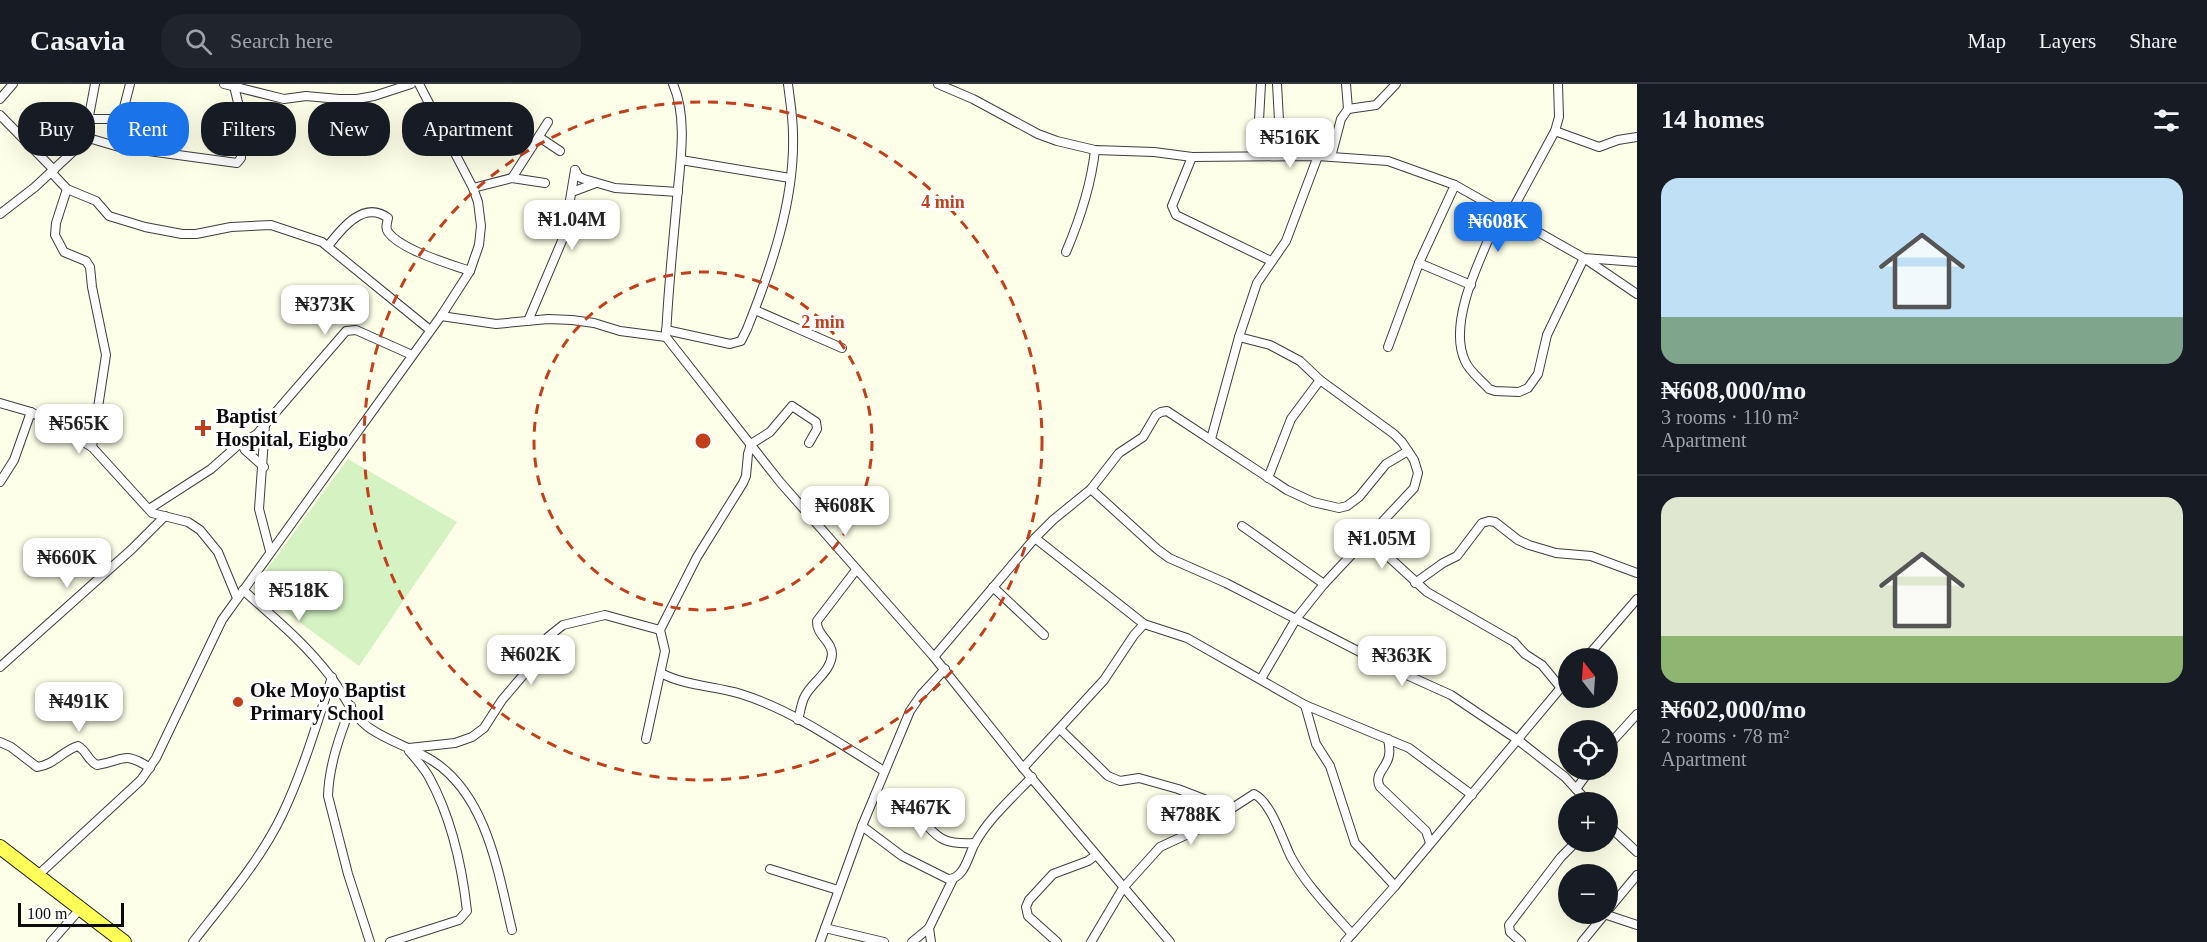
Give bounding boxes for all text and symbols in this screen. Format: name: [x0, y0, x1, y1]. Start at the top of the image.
search box: [161, 14, 581, 68]
text: Casavia: [30, 25, 125, 56]
icon: search: [182, 25, 215, 58]
text: Search here: [230, 28, 333, 53]
text: Map: [1968, 29, 2006, 53]
text: Layers: [2039, 29, 2096, 53]
text: Share: [2129, 29, 2177, 53]
chip: Buy: [18, 102, 95, 156]
chip: Rent: [107, 102, 189, 156]
chip: Filters: [201, 102, 296, 156]
chip: New: [308, 102, 390, 156]
chip: Apartment: [402, 102, 534, 156]
icon: filters: [2150, 104, 2183, 137]
text: 14 homes: [1661, 105, 1764, 134]
pin: ₦516K: [1248, 118, 1332, 169]
text: ₦516K: [1260, 126, 1320, 148]
text: 4 min: [921, 192, 965, 212]
pin: ₦1.04M: [523, 200, 621, 251]
pin: ₦608K: [1456, 202, 1540, 253]
text: ₦1.04M: [538, 208, 606, 230]
text: ₦608K: [1468, 210, 1528, 232]
icon: home: [1868, 217, 1976, 325]
pin: ₦373K: [283, 285, 367, 336]
text: ₦373K: [295, 293, 355, 315]
text: 2 min: [801, 312, 845, 332]
text: ₦608,000/mo: [1661, 376, 1806, 405]
pin: ₦565K: [37, 404, 121, 455]
place label: Baptist Hospital, Eigbo: [216, 405, 348, 451]
text: 3 rooms · 110 m²: [1661, 406, 1798, 428]
text: ₦565K: [49, 412, 109, 434]
marker: Baptist Hospital, Eigbo: [194, 419, 212, 437]
text: Apartment: [1661, 429, 1747, 451]
centre of rings: [693, 431, 713, 451]
pin: ₦608K: [803, 486, 887, 537]
text: ₦608K: [815, 494, 875, 516]
pin: ₦1.05M: [1333, 519, 1431, 570]
text: ₦1.05M: [1348, 527, 1416, 549]
icon: home: [1868, 536, 1976, 644]
pin: ₦660K: [25, 538, 109, 589]
text: ₦660K: [37, 546, 97, 568]
pin: ₦518K: [257, 571, 341, 622]
text: ₦518K: [269, 579, 329, 601]
pin: ₦602K: [489, 635, 573, 686]
pin: ₦363K: [1360, 636, 1444, 687]
text: ₦602K: [501, 643, 561, 665]
text: ₦363K: [1372, 644, 1432, 666]
north arrow: [1558, 648, 1618, 708]
map controls: [1558, 648, 1618, 924]
place label: Oke Moyo Baptist Primary School: [250, 679, 406, 725]
pin: ₦491K: [37, 682, 121, 733]
text: ₦491K: [49, 690, 109, 712]
marker: Oke Moyo Baptist Primary School: [231, 695, 245, 709]
text: ₦602,000/mo: [1661, 695, 1806, 724]
button: locate: [1558, 720, 1618, 780]
text: 2 rooms · 78 m²: [1661, 725, 1789, 747]
text: Apartment: [1661, 748, 1747, 770]
pin: ₦467K: [879, 788, 963, 839]
button: +: [1558, 792, 1618, 852]
pin: ₦788K: [1149, 795, 1233, 846]
text: ₦467K: [891, 796, 951, 818]
text: ₦788K: [1161, 803, 1221, 825]
button: −: [1558, 864, 1618, 924]
scale bar: [18, 900, 124, 928]
text: 100 m: [27, 905, 67, 922]

